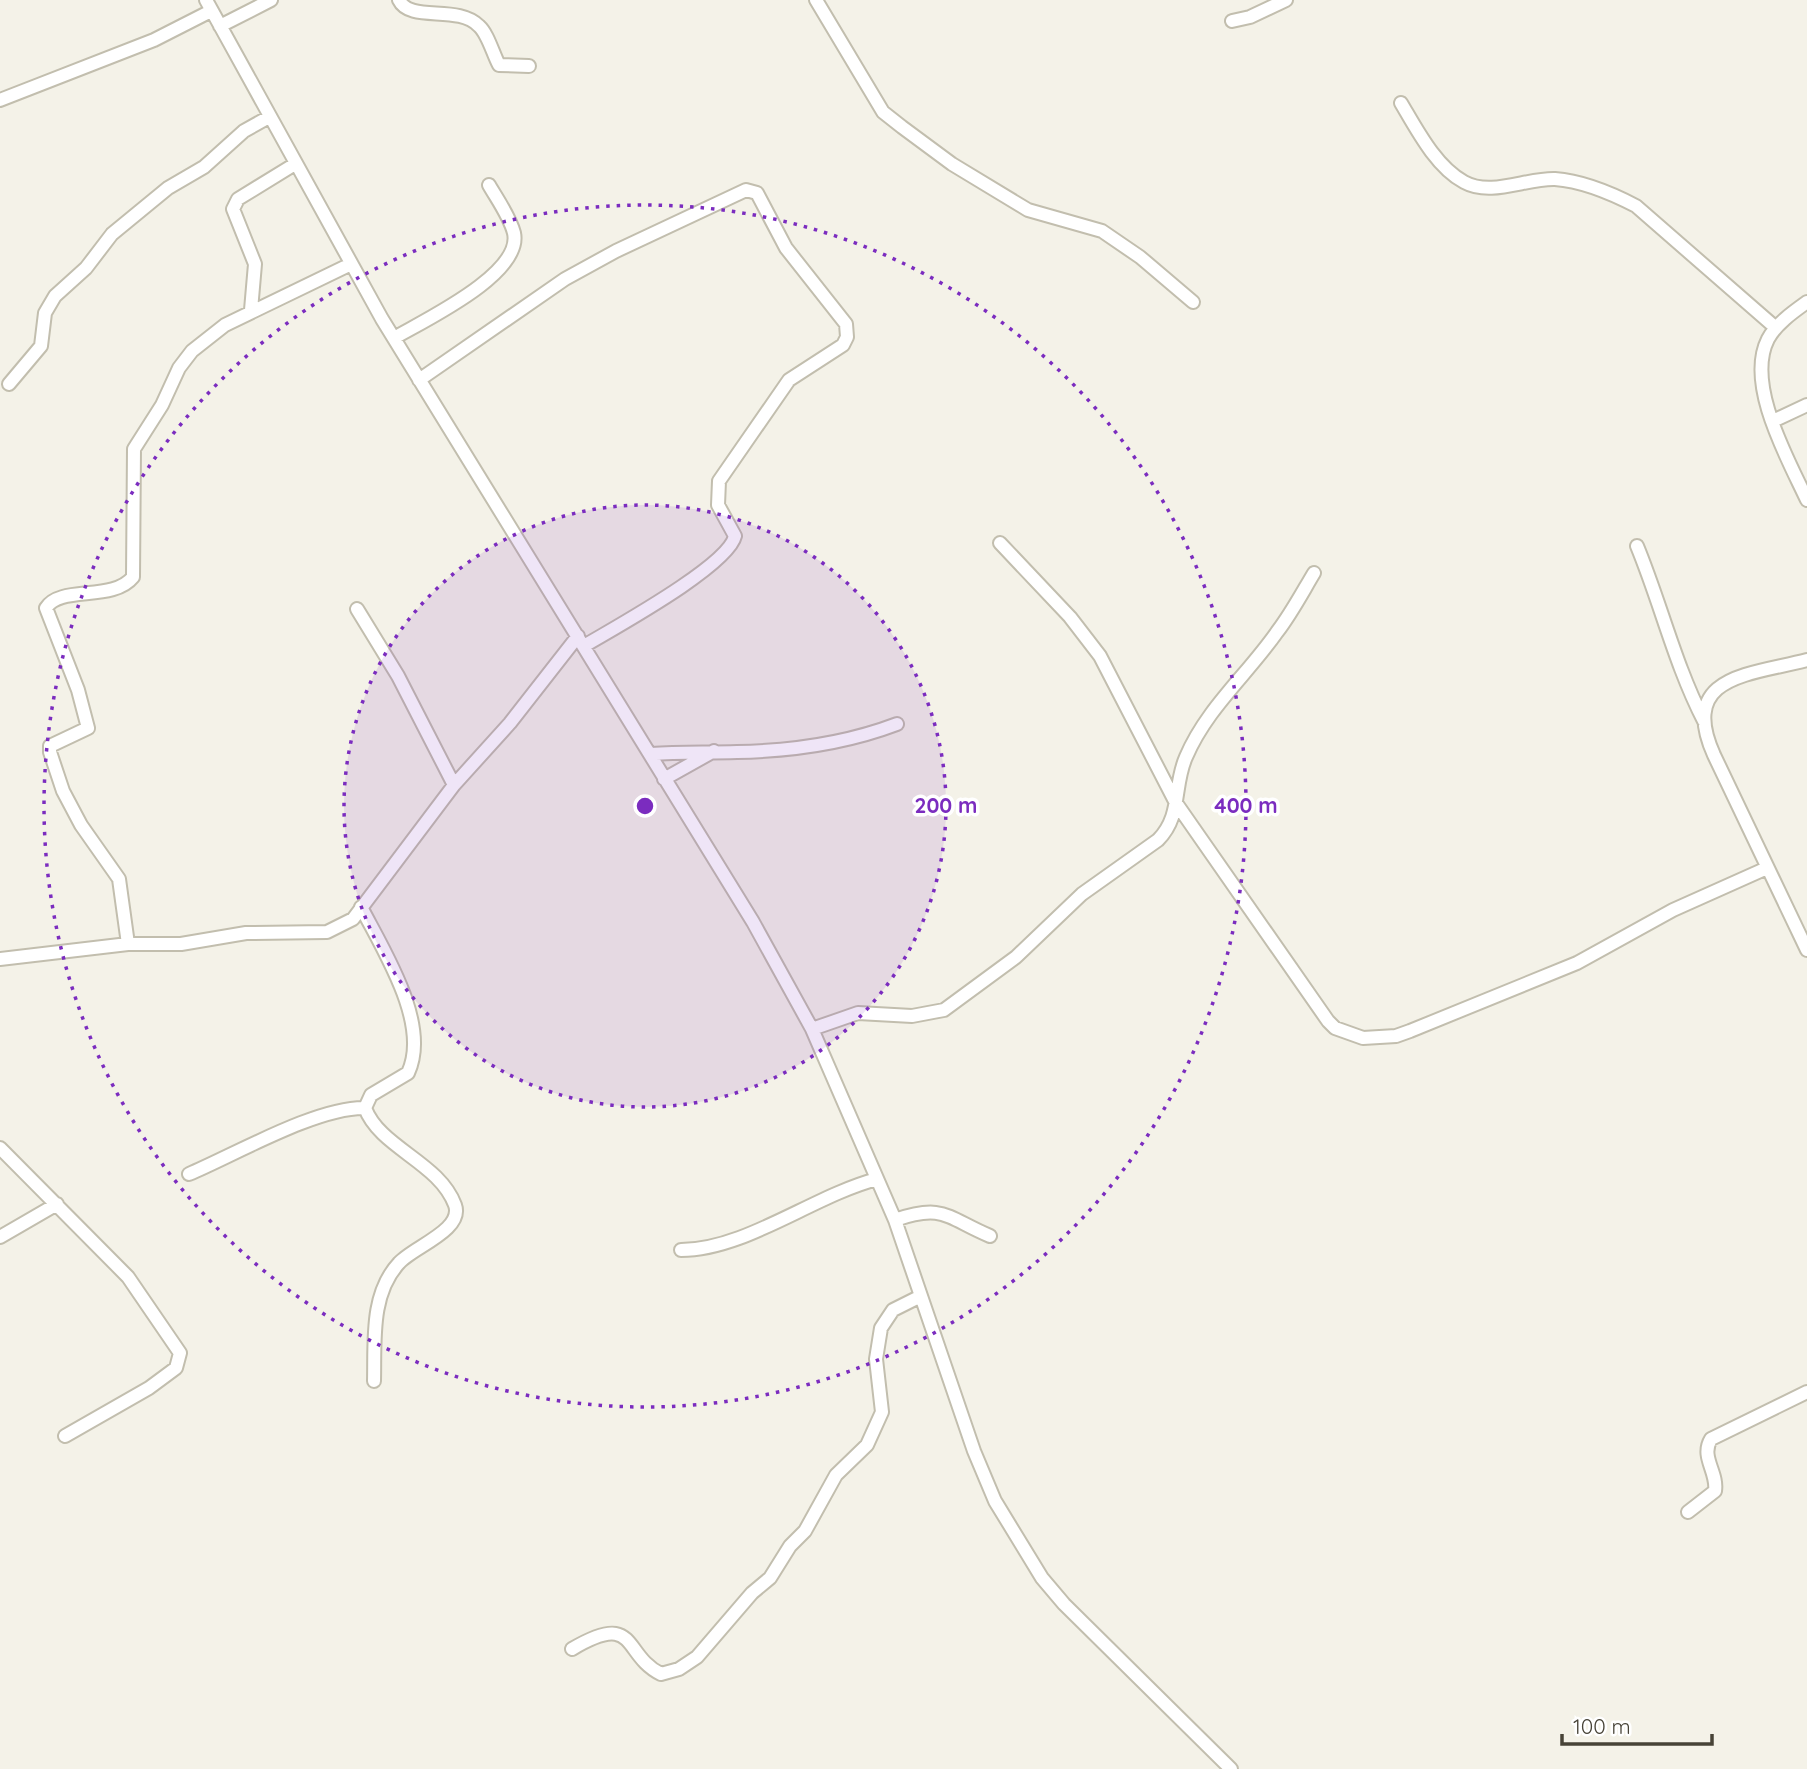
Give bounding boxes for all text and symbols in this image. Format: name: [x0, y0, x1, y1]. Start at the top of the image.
text: 200 m: [915, 792, 977, 818]
text: 400 m: [1214, 792, 1278, 818]
centre of rings: [633, 794, 657, 818]
scale bar: [1562, 1702, 1713, 1746]
text: 100 m: [1573, 1713, 1631, 1739]

